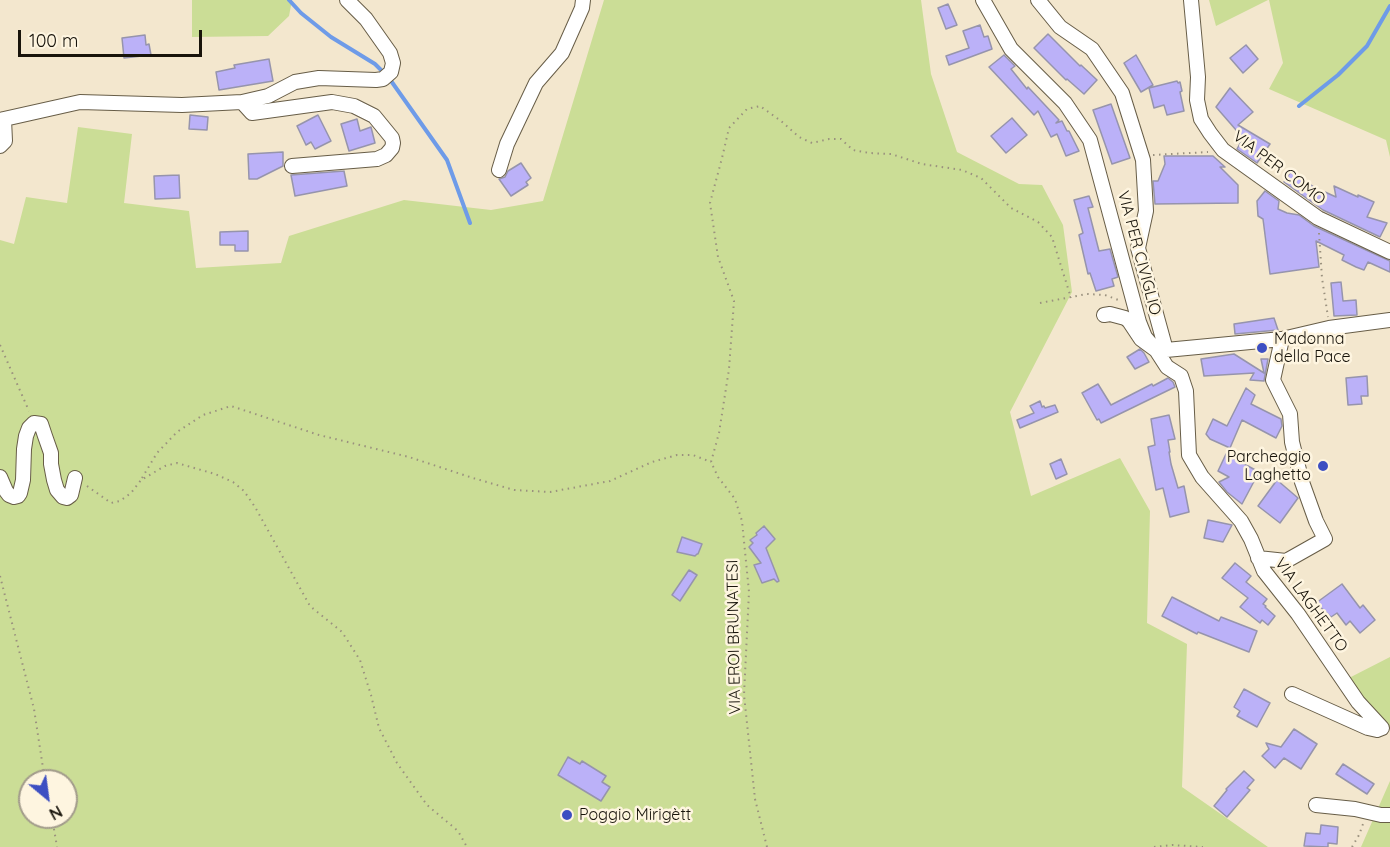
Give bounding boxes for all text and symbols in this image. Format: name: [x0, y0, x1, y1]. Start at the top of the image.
scale bar: [21, 18, 206, 56]
text: 100 m: [29, 29, 78, 52]
street label: VIA PER COMO: [1229, 127, 1329, 209]
street label: VIA PER CIVIGLIO: [1113, 189, 1165, 317]
place label: Madonna della Pace: [1274, 329, 1351, 367]
marker: Madonna della Pace: [1255, 341, 1269, 355]
place label: Parcheggio Laghetto: [1227, 447, 1311, 485]
marker: Parcheggio Laghetto: [1316, 459, 1330, 473]
street label: VIA LAGHETTO: [1270, 554, 1352, 656]
street label: VIA EROI BRUNATESI: [723, 559, 745, 715]
north arrow: [18, 769, 78, 829]
text: N: [46, 801, 66, 825]
place label: Poggio Mirigètt: [579, 805, 691, 825]
marker: Poggio Mirigètt: [560, 808, 574, 822]

